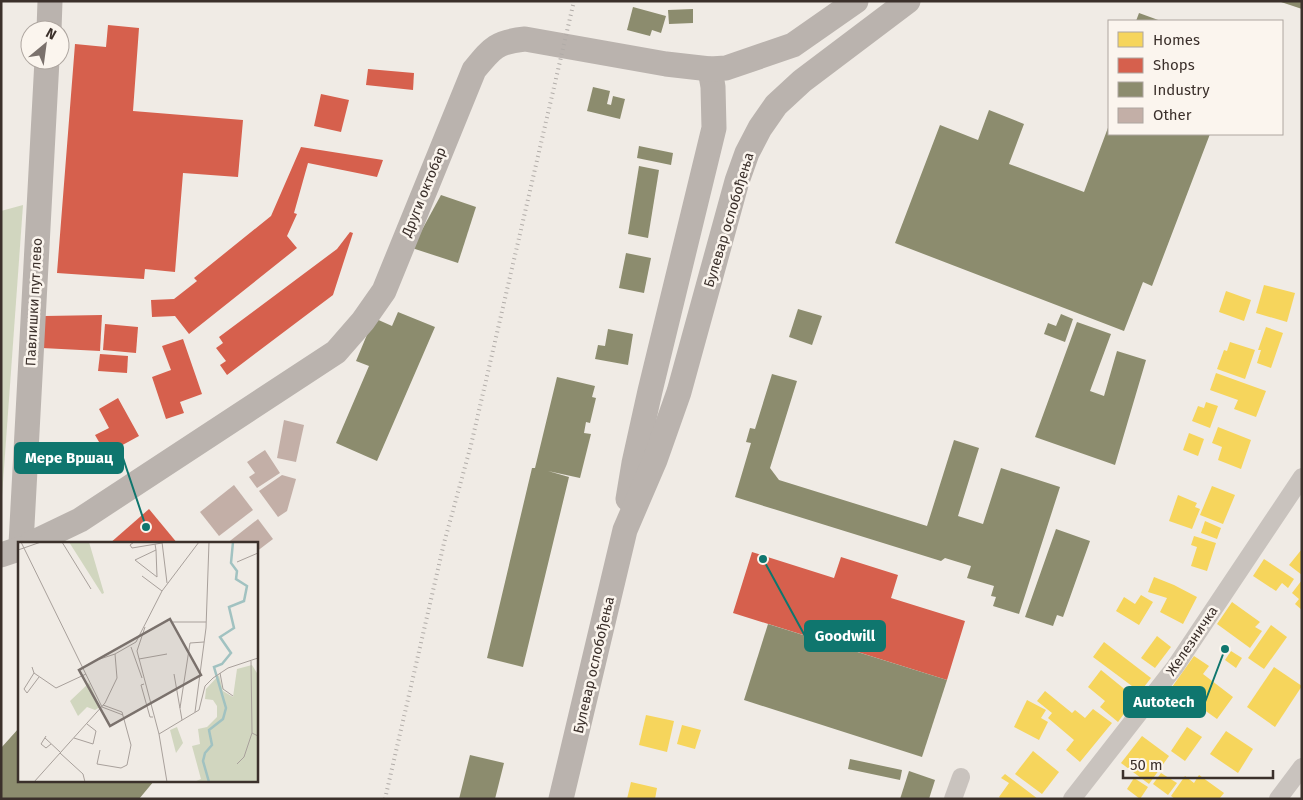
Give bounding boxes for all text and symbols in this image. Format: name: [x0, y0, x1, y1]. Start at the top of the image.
north arrow: [20, 20, 70, 70]
legend: [1108, 20, 1283, 135]
text: N: [43, 24, 59, 44]
text: Homes: [1153, 31, 1200, 49]
text: Shops: [1153, 56, 1195, 74]
text: Industry: [1153, 81, 1210, 99]
text: Other: [1153, 106, 1192, 124]
street label: Други октобар: [398, 145, 450, 240]
street label: Булевар ослобођења: [700, 150, 758, 290]
street label: Павлишки пут лево: [22, 237, 46, 367]
callout: Мере Вршац: [15, 443, 123, 473]
text: Мере Вршац: [25, 449, 113, 467]
inset map: [18, 542, 258, 782]
street label: Булевар ослобођења: [570, 595, 618, 735]
street label: Железничка: [1163, 603, 1221, 679]
callout: Goodwill: [805, 621, 885, 651]
text: Goodwill: [815, 627, 876, 645]
callout: Autotech: [1124, 687, 1205, 717]
text: Autotech: [1132, 693, 1195, 711]
scale bar: [1123, 748, 1273, 780]
text: 50 m: [1130, 756, 1163, 774]

